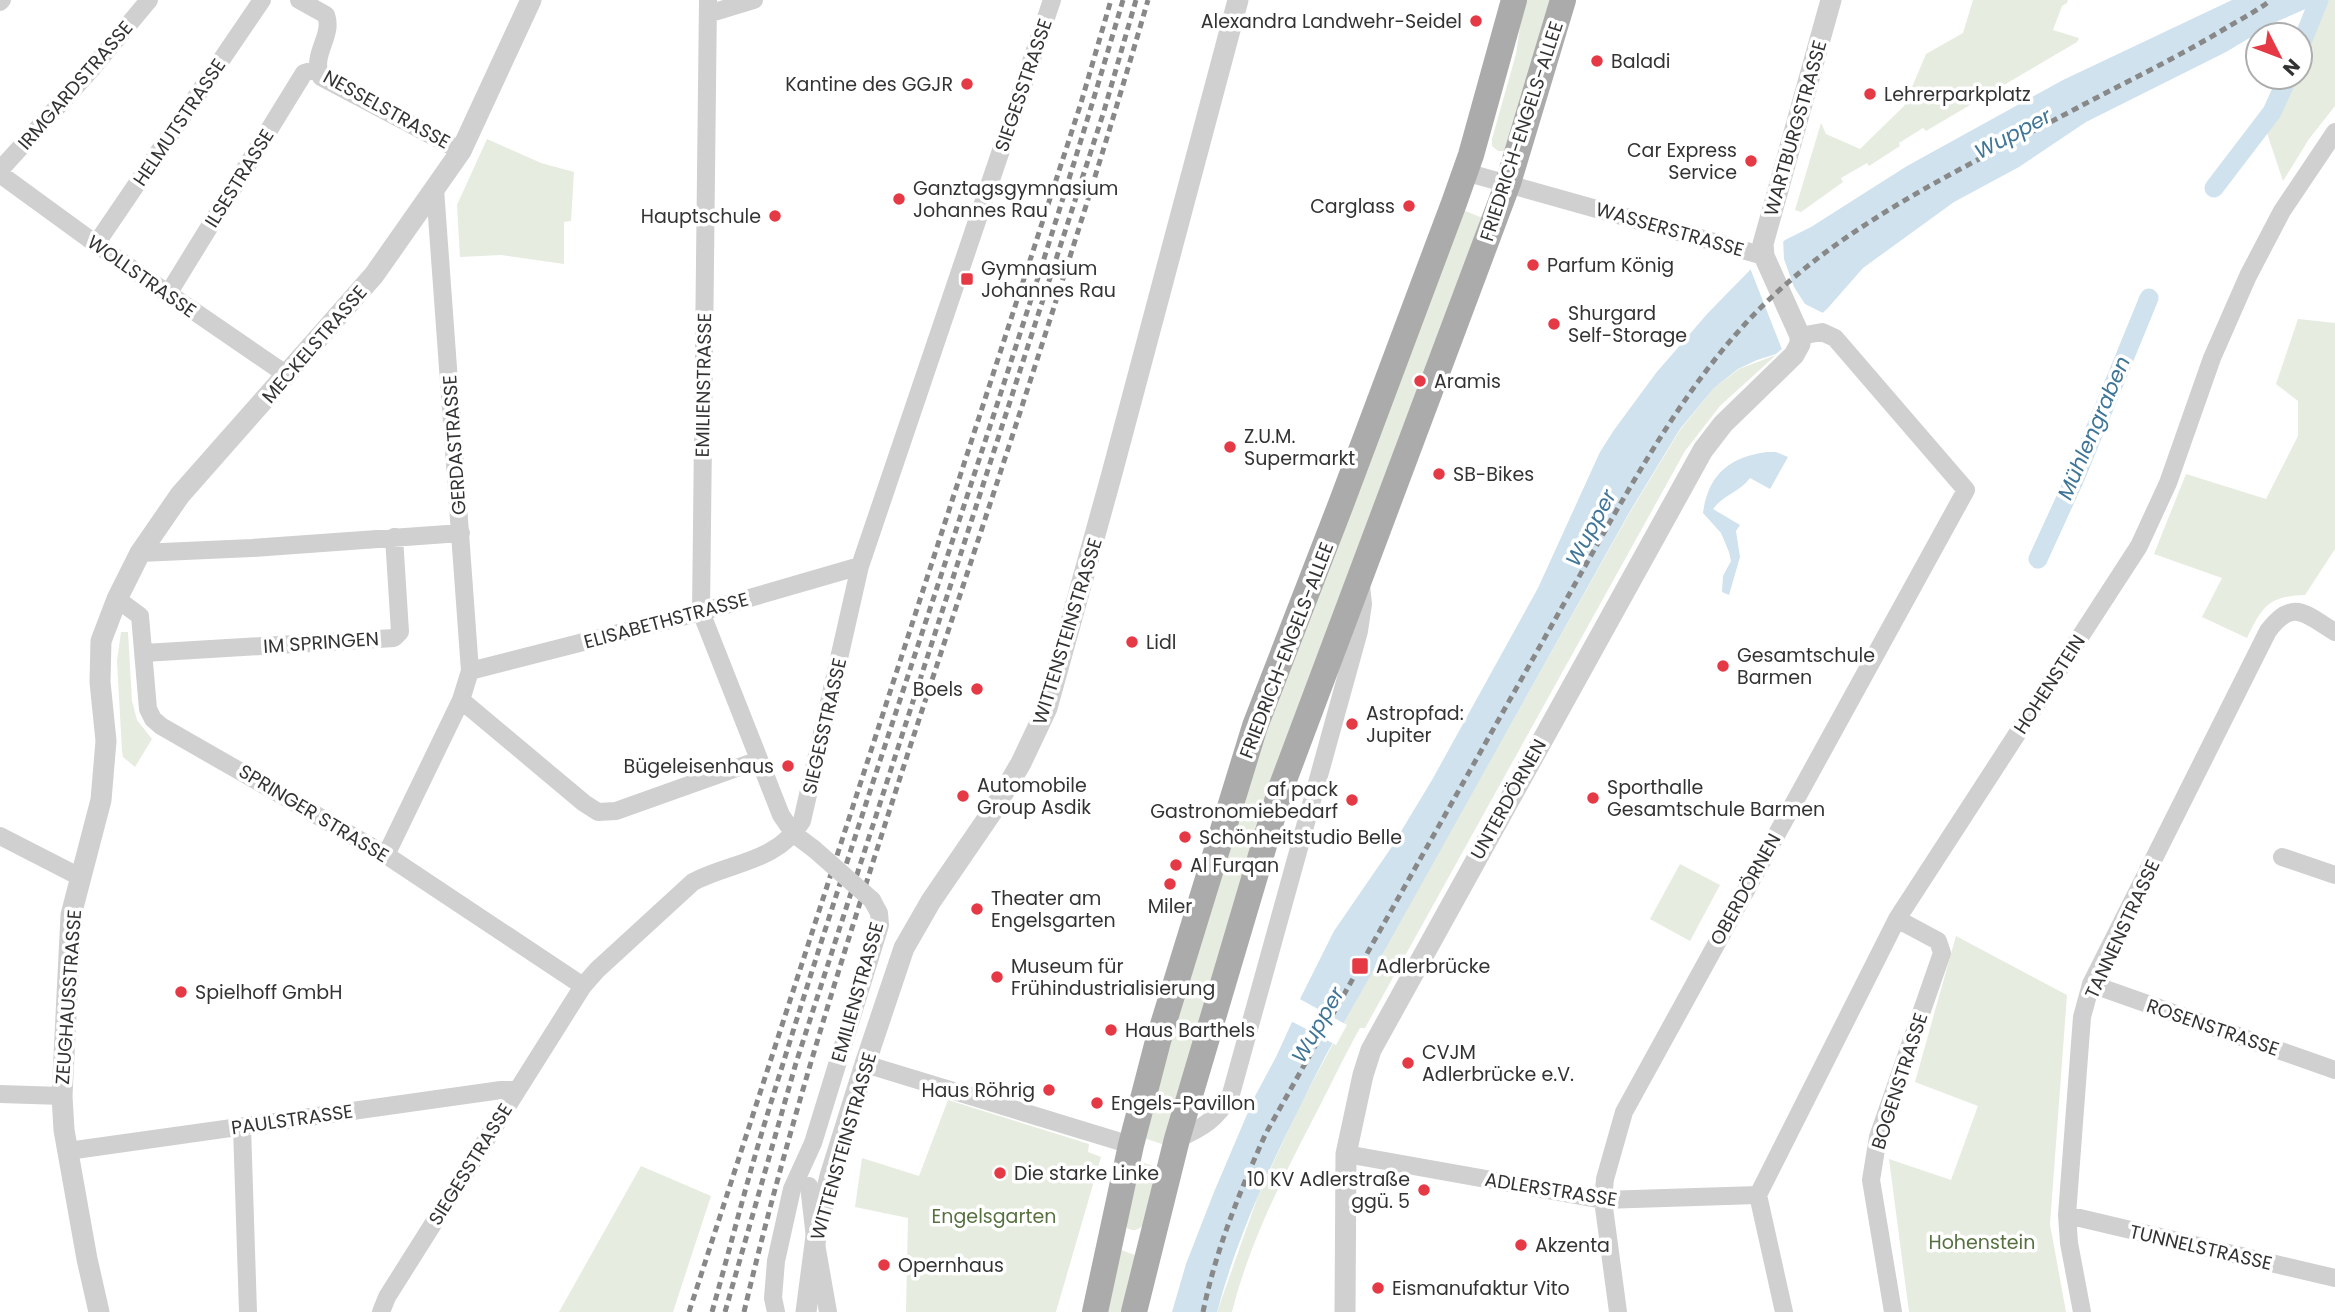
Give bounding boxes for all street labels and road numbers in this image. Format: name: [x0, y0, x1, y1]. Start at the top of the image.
street label: IRMGARDSTRASSE: [12, 15, 139, 156]
street label: SIEGESSTRASSE: [988, 15, 1059, 155]
street label: FRIEDRICH-ENGELS-ALLEE: [1473, 18, 1570, 245]
street label: WARTBURGSTRASSE: [1757, 37, 1834, 219]
street label: HELMUTSTRASSE: [127, 53, 232, 191]
street label: NESSELSTRASSE: [318, 63, 455, 155]
street label: ILSESTRASSE: [198, 124, 280, 233]
street label: WASSERSTRASSE: [1593, 195, 1747, 264]
street label: WOLLSTRASSE: [82, 229, 202, 324]
street label: MECKELSTRASSE: [256, 280, 373, 409]
street label: EMILIENSTRASSE: [689, 312, 718, 458]
street label: GERDASTRASSE: [436, 374, 473, 516]
street label: WITTENSTEINSTRASSE: [1026, 534, 1109, 728]
street label: FRIEDRICH-ENGELS-ALLEE: [1233, 538, 1340, 762]
street label: ELISABETHSTRASSE: [581, 586, 751, 655]
street label: IM SPRINGEN: [262, 625, 380, 660]
street label: HOHENSTEIN: [2007, 629, 2092, 739]
street label: SIEGESSTRASSE: [796, 655, 853, 797]
street label: UNTERDÖRNEN: [1464, 734, 1553, 864]
street label: SPRINGER STRASSE: [234, 758, 394, 869]
street label: OBERDÖRNEN: [1704, 828, 1787, 950]
street label: TANNENSTRASSE: [2078, 855, 2167, 1003]
street label: ZEUGHAUSSTRASSE: [49, 909, 88, 1085]
street label: EMILIENSTRASSE: [825, 919, 890, 1065]
street label: ROSENSTRASSE: [2143, 992, 2283, 1063]
street label: BOGENSTRASSE: [1865, 1009, 1934, 1153]
street label: WITTENSTEINSTRASSE: [804, 1049, 883, 1243]
street label: PAULSTRASSE: [229, 1098, 355, 1141]
street label: SIEGESSTRASSE: [422, 1098, 519, 1230]
street label: ADLERSTRASSE: [1483, 1166, 1619, 1213]
street label: TUNNELSTRASSE: [2127, 1218, 2275, 1277]

